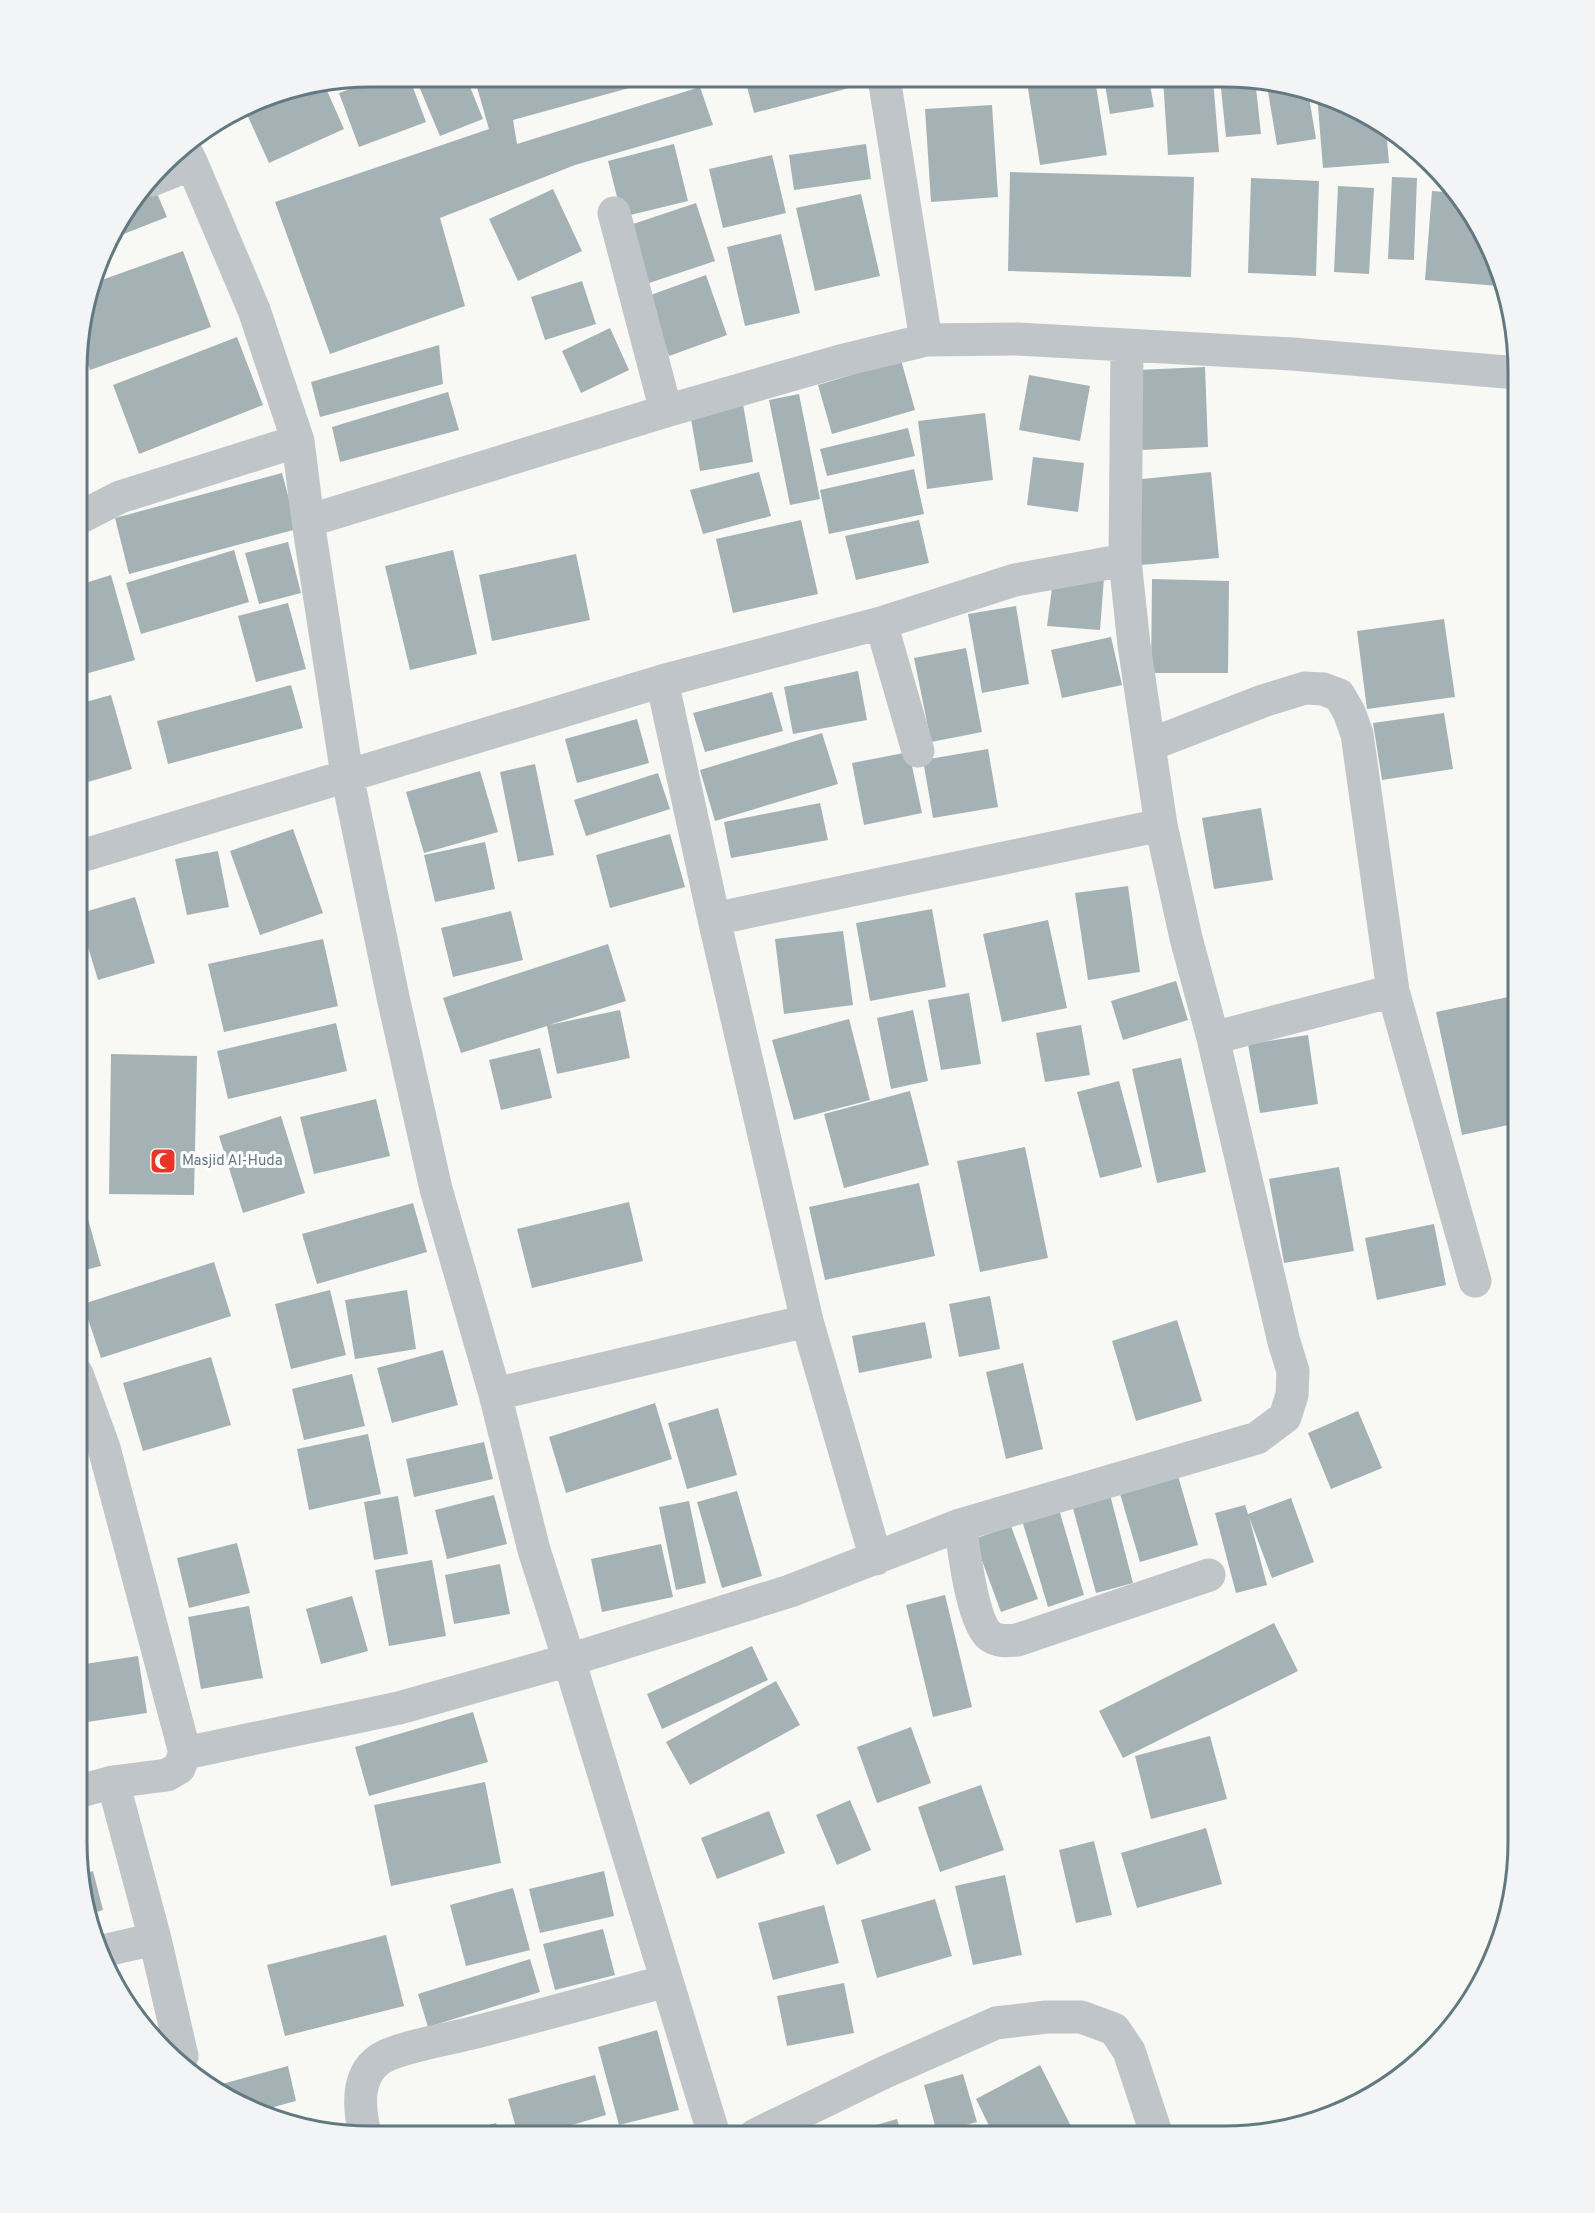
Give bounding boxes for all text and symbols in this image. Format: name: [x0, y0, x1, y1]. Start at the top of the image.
mosque icon: Masjid Al-Huda: [148, 1146, 178, 1176]
place label: Masjid Al-Huda: [182, 1152, 283, 1171]

